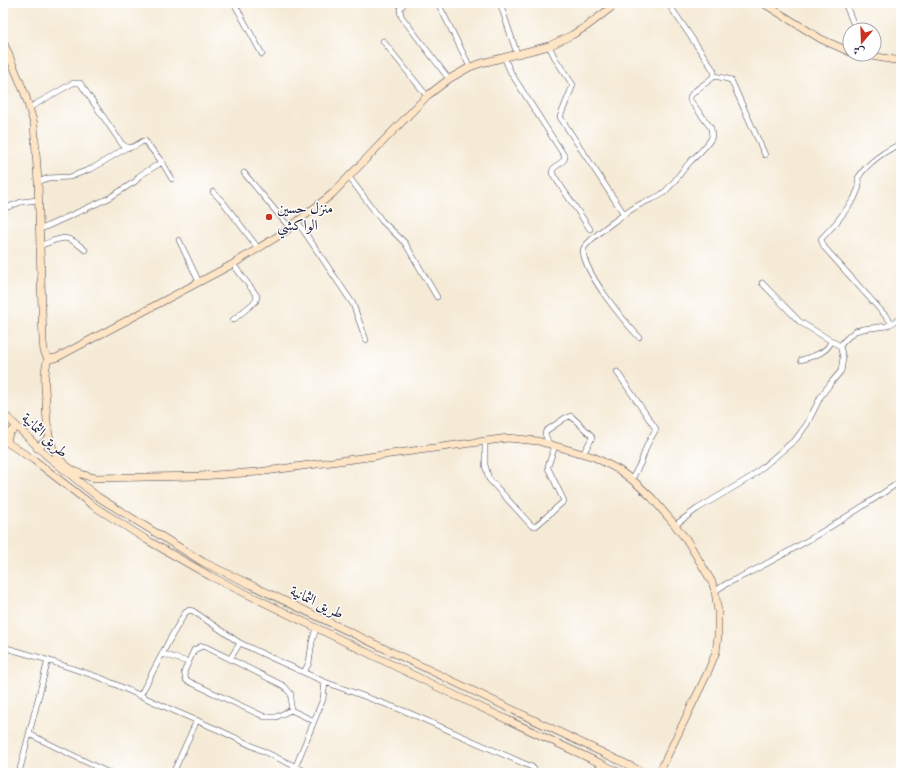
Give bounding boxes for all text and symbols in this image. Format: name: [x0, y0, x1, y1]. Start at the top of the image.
north arrow: [842, 22, 882, 62]
text: ش: [851, 42, 867, 61]
place label: منزل حسين الواكشي: [277, 197, 333, 239]
marker: منزل حسين الواكشي: [264, 212, 274, 222]
street label: طريق الثمانية: [17, 407, 73, 462]
street label: طريق الثمانية: [287, 580, 348, 624]

